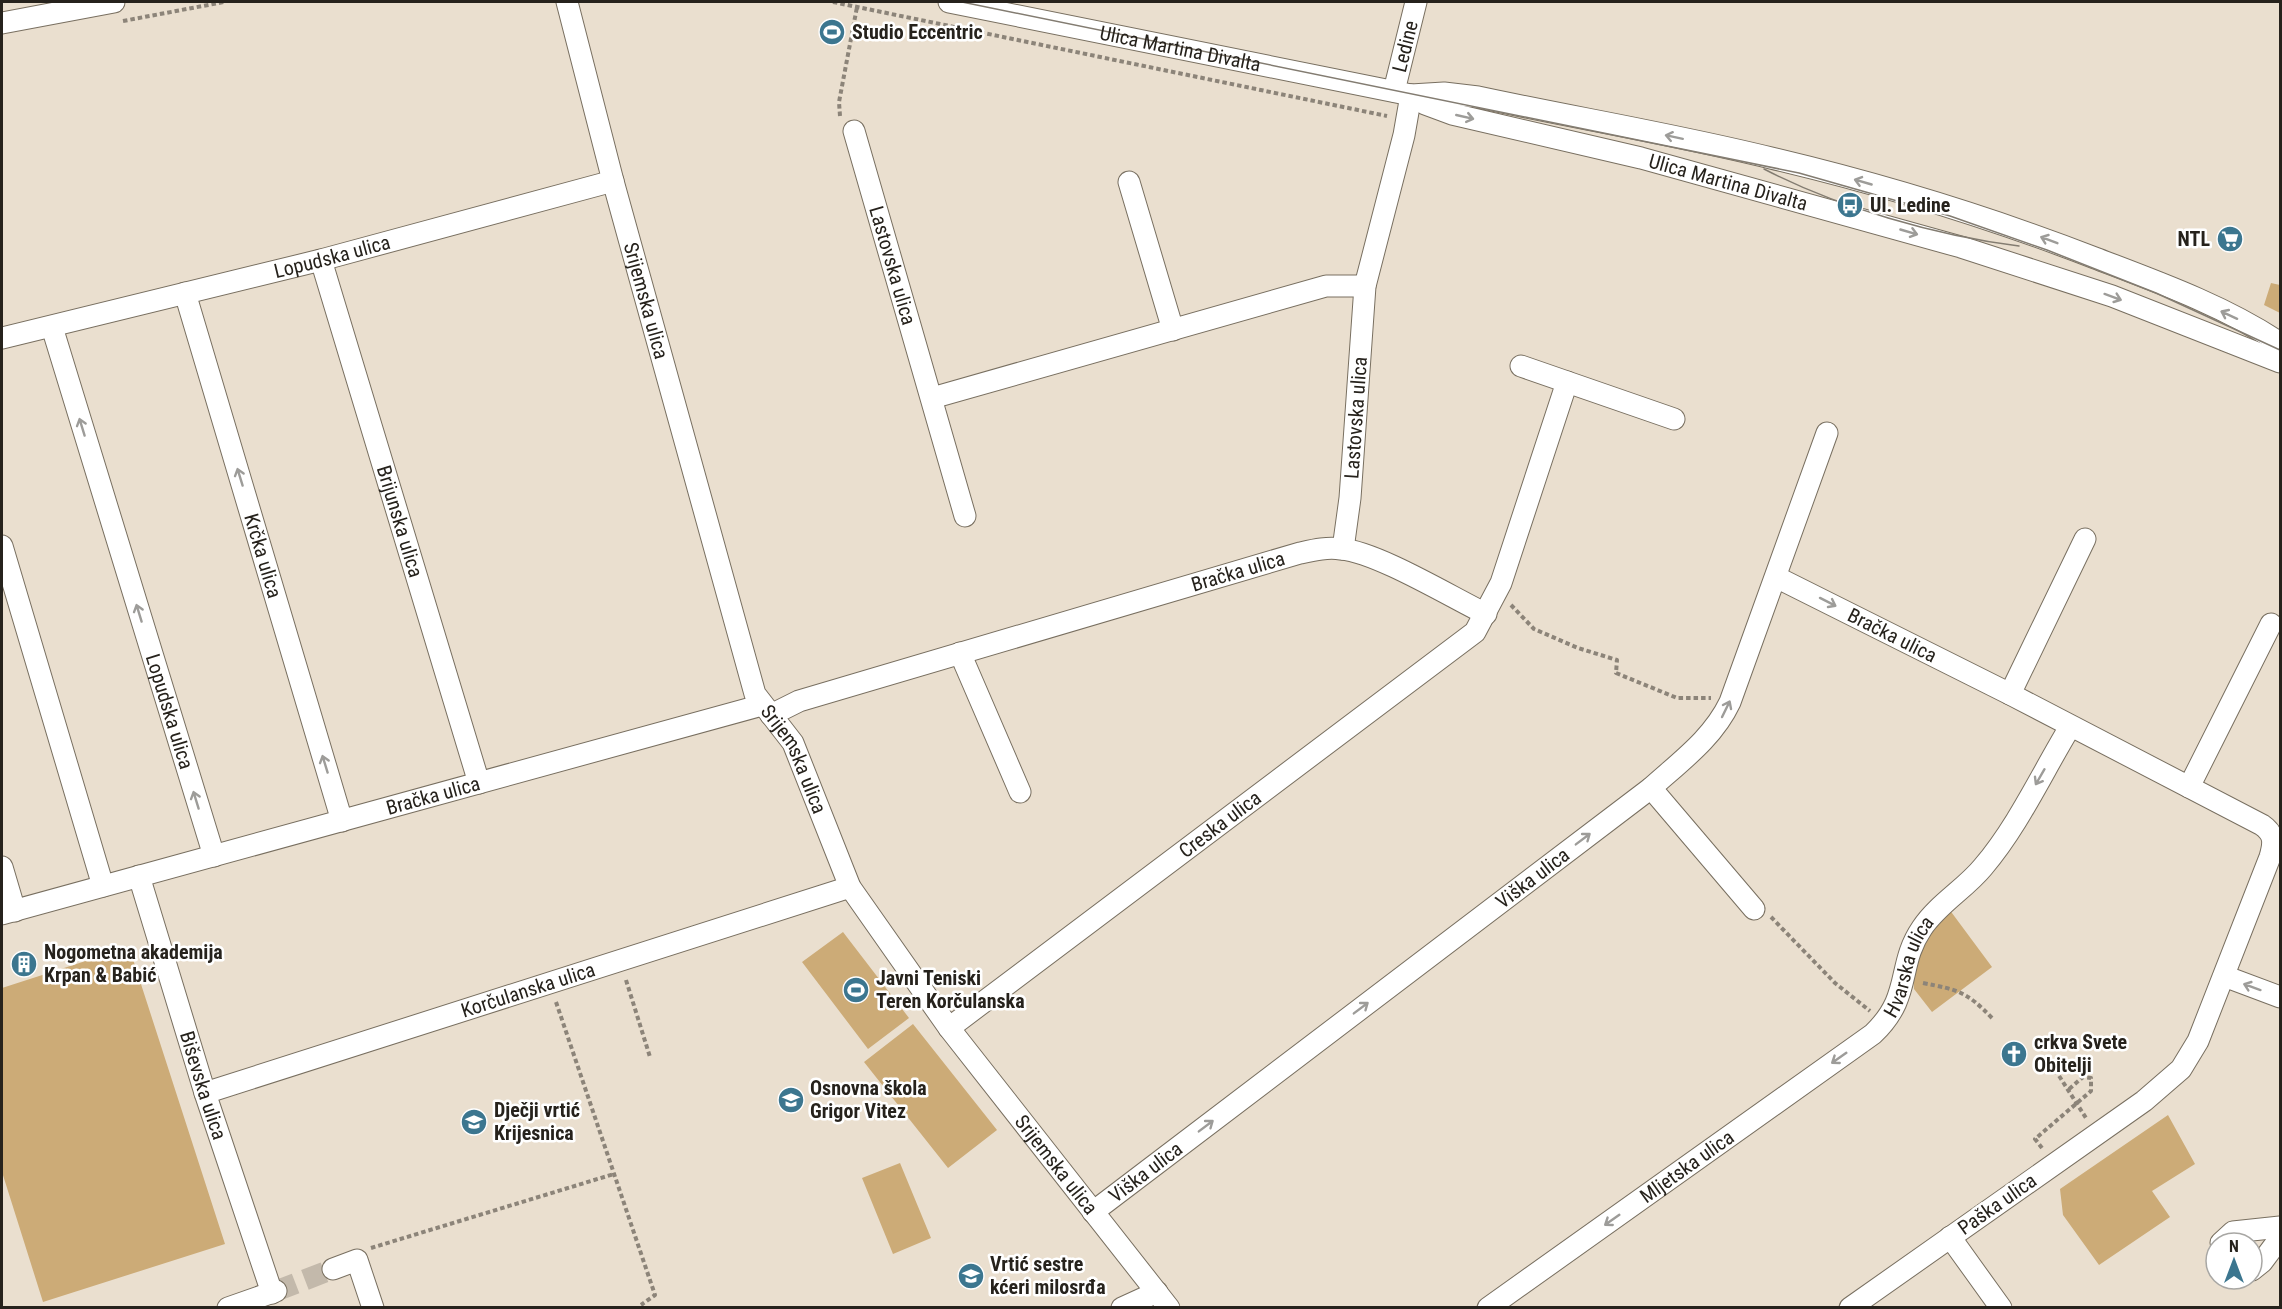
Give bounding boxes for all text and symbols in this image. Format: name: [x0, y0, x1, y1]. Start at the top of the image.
sports icon: Studio Eccentric: [817, 17, 847, 47]
street label: Ledine: [1387, 18, 1423, 75]
place label: Studio Eccentric: [852, 20, 983, 44]
street label: Ulica Martina Divalta: [1098, 21, 1263, 76]
one-way arrow: [1455, 111, 1474, 123]
one-way arrow: [1664, 131, 1684, 142]
street label: Ulica Martina Divalta: [1646, 149, 1810, 216]
one-way arrow: [1854, 176, 1873, 187]
bus stop icon: Ul. Ledine: [1835, 190, 1865, 220]
place label: Ul. Ledine: [1870, 193, 1950, 217]
street label: Lastovska ulica: [864, 203, 921, 328]
supermarket icon: NTL: [2215, 224, 2245, 254]
one-way arrow: [1899, 227, 1918, 238]
place label: NTL: [2178, 227, 2210, 251]
street label: Lopudska ulica: [272, 230, 393, 283]
one-way arrow: [2040, 234, 2059, 245]
street label: Srijemska ulica: [619, 240, 674, 362]
one-way arrow: [2103, 292, 2122, 303]
one-way arrow: [2221, 308, 2239, 320]
street label: Lastovska ulica: [1339, 356, 1372, 480]
one-way arrow: [76, 418, 87, 437]
street label: Brijunska ulica: [372, 463, 428, 580]
one-way arrow: [234, 468, 245, 487]
street label: Krčka ulica: [239, 511, 287, 601]
street label: Bračka ulica: [1188, 546, 1288, 596]
one-way arrow: [1819, 597, 1837, 608]
street label: Bračka ulica: [1844, 603, 1941, 667]
one-way arrow: [133, 604, 144, 623]
street label: Lopudska ulica: [141, 651, 199, 772]
street label: Srijemska ulica: [756, 700, 832, 817]
one-way arrow: [1721, 700, 1733, 718]
one-way arrow: [319, 755, 330, 774]
one-way arrow: [2034, 768, 2046, 785]
street label: Bračka ulica: [383, 771, 483, 820]
street label: Creska ulica: [1174, 785, 1266, 863]
one-way arrow: [190, 791, 201, 810]
one-way arrow: [1575, 833, 1591, 845]
street label: Viška ulica: [1491, 843, 1574, 914]
street label: Hvarska ulica: [1878, 911, 1939, 1022]
place label: Nogometna akademija Krpan & Babić: [44, 940, 223, 987]
building icon: Nogometna akademija Krpan & Babić: [9, 949, 39, 979]
street label: Korčulanska ulica: [458, 957, 598, 1023]
place label: Javni Teniski Teren Korčulanska: [876, 966, 1025, 1013]
sports icon: Javni Teniski Teren Korčulanska: [841, 975, 871, 1005]
one-way arrow: [2243, 980, 2262, 991]
one-way arrow: [1353, 1001, 1369, 1014]
street label: Biševska ulica: [175, 1028, 232, 1143]
place label: crkva Svete Obitelji: [2034, 1030, 2127, 1077]
church icon: crkva Svete Obitelji: [1999, 1039, 2029, 1069]
one-way arrow: [1831, 1052, 1847, 1064]
place label: Osnovna škola Grigor Vitez: [810, 1076, 927, 1123]
school or university icon: Osnovna škola Grigor Vitez: [776, 1085, 806, 1115]
place label: Dječji vrtić Krijesnica: [494, 1098, 580, 1145]
school or university icon: Dječji vrtić Krijesnica: [459, 1107, 489, 1137]
street label: Srijemska ulica: [1010, 1110, 1103, 1219]
one-way arrow: [1198, 1119, 1214, 1132]
street label: Mljetska ulica: [1635, 1125, 1738, 1208]
street label: Viška ulica: [1104, 1137, 1187, 1208]
street label: Paška ulica: [1953, 1168, 2041, 1240]
one-way arrow: [1604, 1213, 1620, 1226]
north arrow: [2204, 1231, 2264, 1291]
text: N: [2229, 1237, 2239, 1256]
place label: Vrtić sestre kćeri milosrđa: [990, 1252, 1106, 1299]
school or university icon: Vrtić sestre kćeri milosrđa: [956, 1261, 986, 1291]

